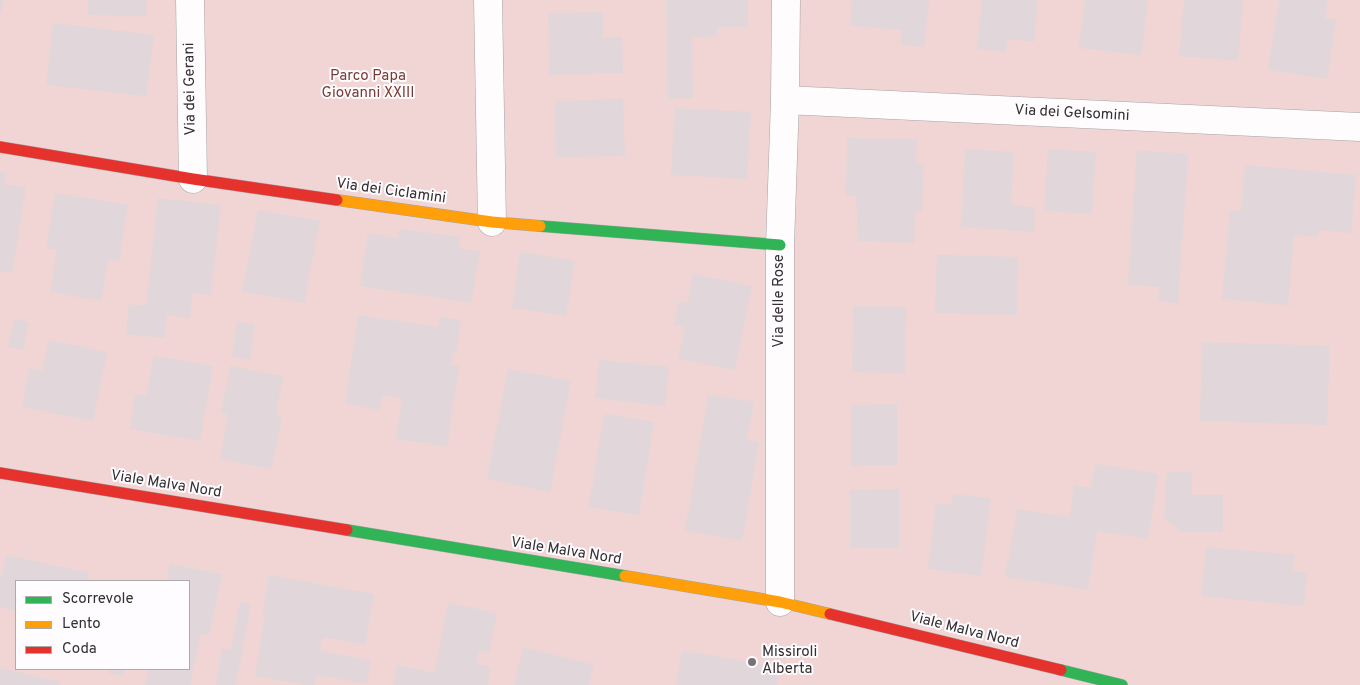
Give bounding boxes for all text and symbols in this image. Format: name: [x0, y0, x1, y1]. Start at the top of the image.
street label: Via dei Gerani: [181, 42, 201, 136]
park label: Parco Papa Giovanni XXIII: [322, 68, 414, 103]
street label: Via dei Gelsomini: [1014, 102, 1130, 126]
street label: Via dei Ciclamini: [335, 175, 447, 209]
street label: Via delle Rose: [771, 254, 789, 348]
street label: Viale Malva Nord: [109, 467, 223, 503]
street label: Viale Malva Nord: [509, 534, 623, 570]
legend: [15, 580, 190, 670]
text: Scorrevole: [62, 590, 134, 609]
street label: Viale Malva Nord: [907, 609, 1021, 653]
text: Lento: [62, 615, 101, 634]
text: Coda: [62, 640, 97, 659]
place label: Missiroli Alberta: [762, 644, 817, 679]
marker: Missiroli Alberta: [746, 656, 758, 668]

